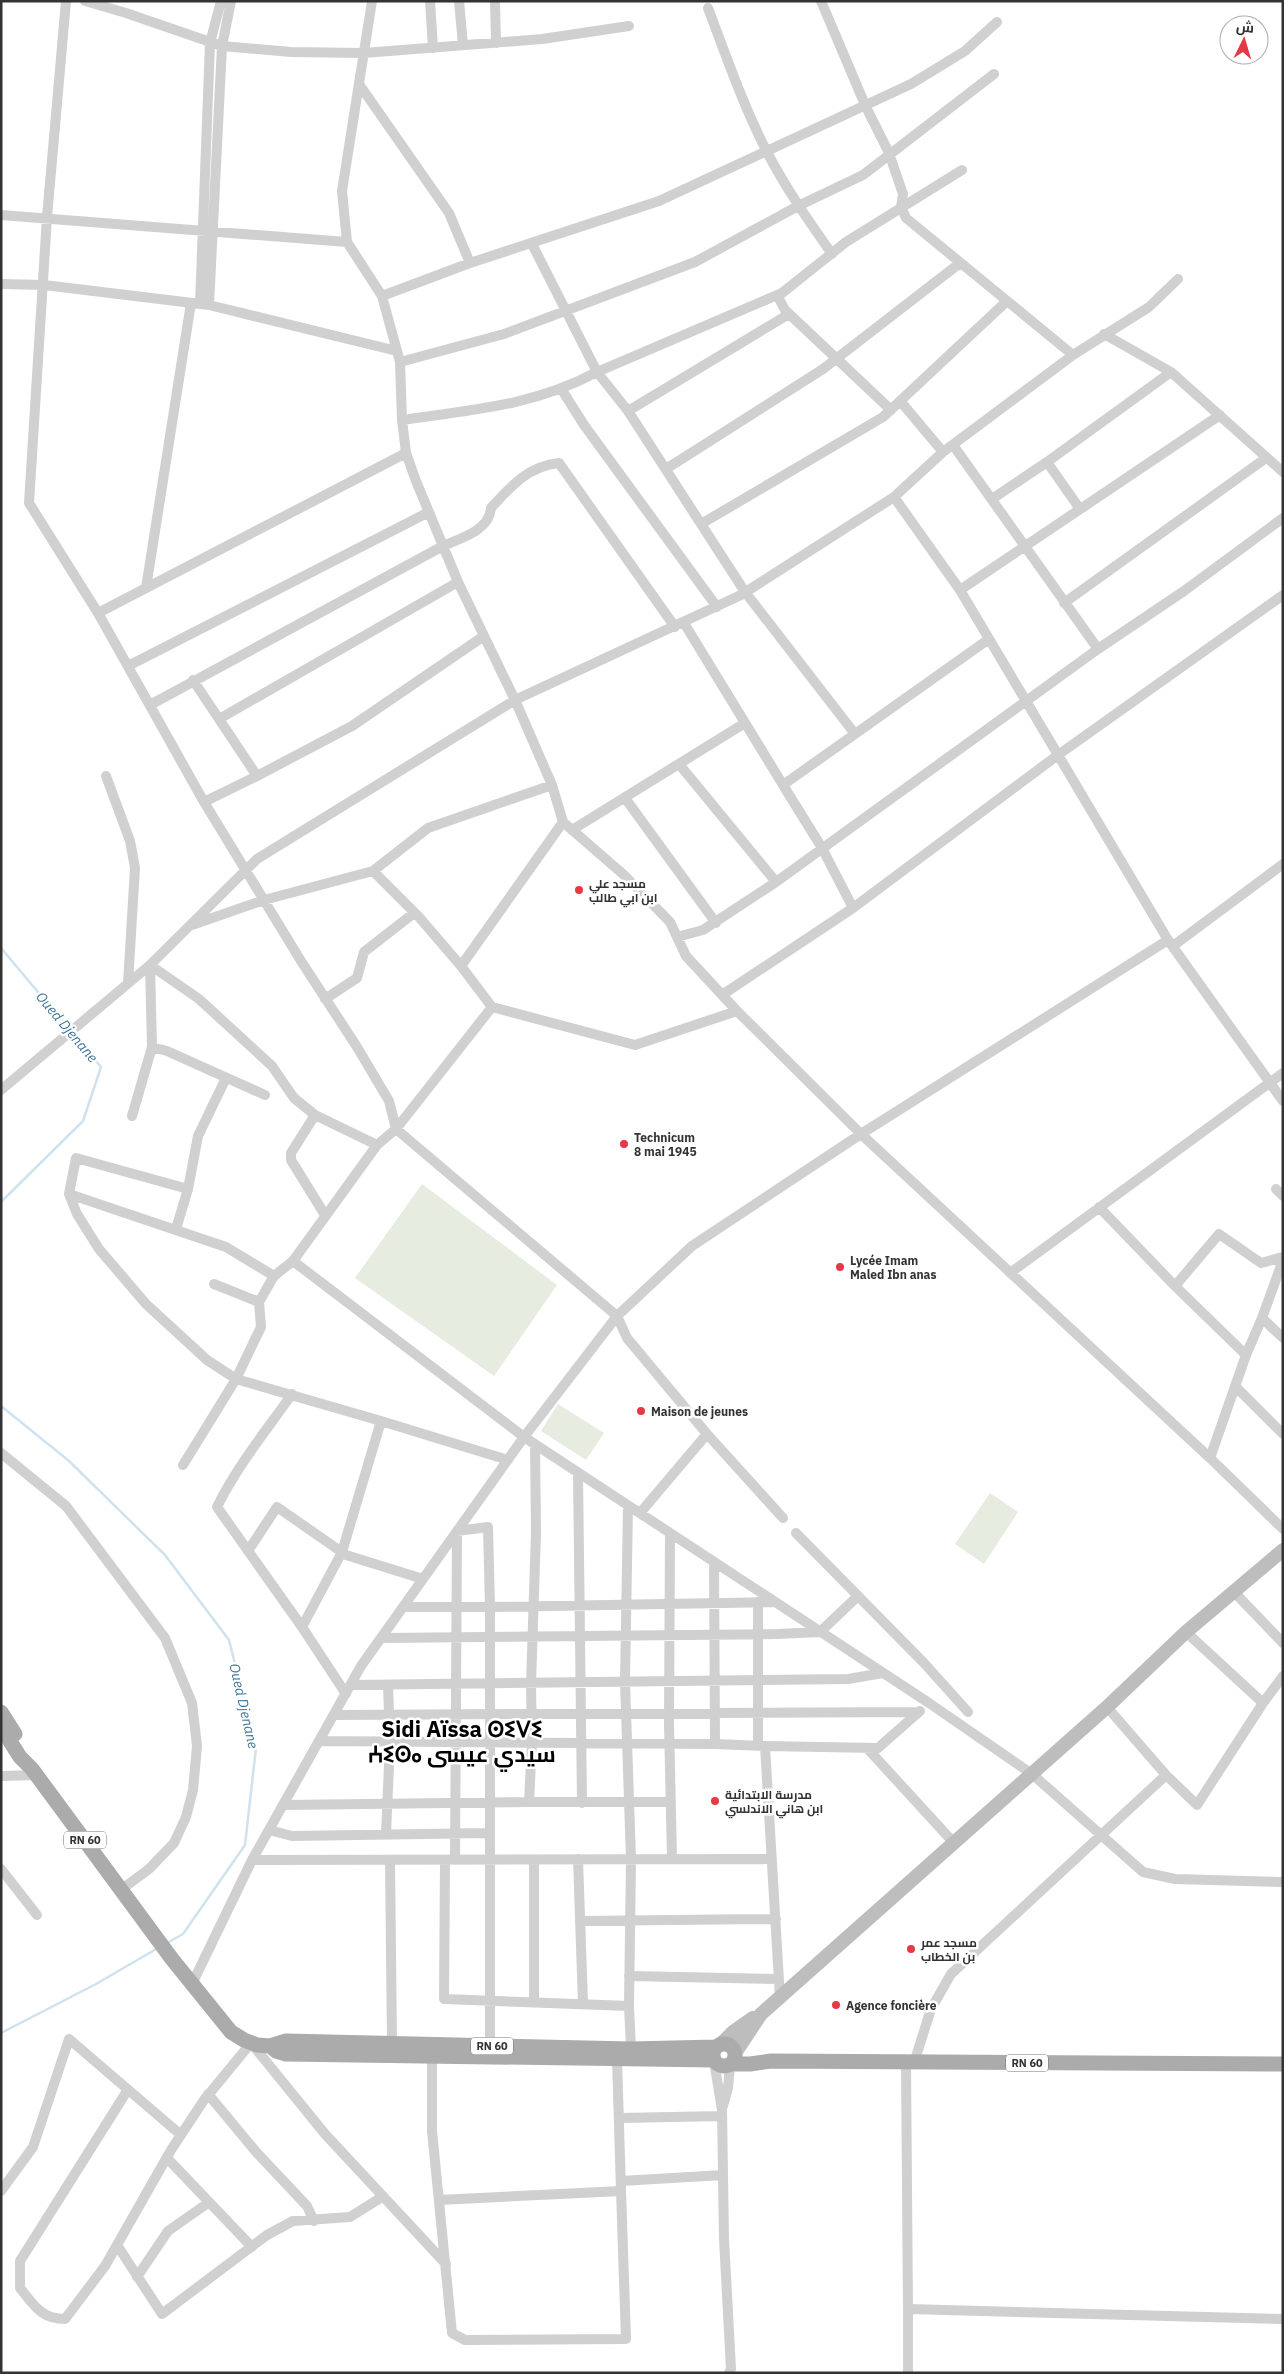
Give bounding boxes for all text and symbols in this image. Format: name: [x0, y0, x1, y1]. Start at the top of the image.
north arrow: [1219, 15, 1269, 65]
text: ش: [1235, 17, 1255, 37]
place label: مسجد علي ابن ابي طالب: [589, 876, 658, 908]
marker: مسجد علي ابن ابي طالب: [573, 884, 585, 896]
water label: Oued Djenane: [32, 988, 102, 1066]
place label: Technicum 8 mai 1945: [634, 1130, 697, 1159]
marker: Technicum 8 mai 1945: [618, 1138, 630, 1150]
place label: Lycée Imam Maled Ibn anas: [850, 1253, 937, 1282]
marker: Lycée Imam Maled Ibn anas: [834, 1261, 846, 1273]
place label: Maison de jeunes: [651, 1404, 748, 1419]
marker: Maison de jeunes: [635, 1405, 647, 1417]
water label: Oued Djenane: [225, 1662, 263, 1750]
district label: Sidi Aïssa ⵙⵉⴸⵉ ⵄⵉⵙⴰ سيدي عيسى: [368, 1714, 556, 1772]
place label: مدرسة الابتدائية ابن هاني الاندلسي: [725, 1787, 823, 1819]
marker: مدرسة الابتدائية ابن هاني الاندلسي: [709, 1795, 721, 1807]
road number: RN 60: [64, 1832, 106, 1848]
place label: مسجد عمر بن الخطاب: [920, 1935, 977, 1965]
marker: مسجد عمر بن الخطاب: [905, 1943, 917, 1955]
place label: Agence foncière: [846, 1998, 937, 2013]
marker: Agence foncière: [830, 1999, 842, 2011]
road number: RN 60: [471, 2038, 513, 2054]
road number: RN 60: [1006, 2054, 1048, 2072]

